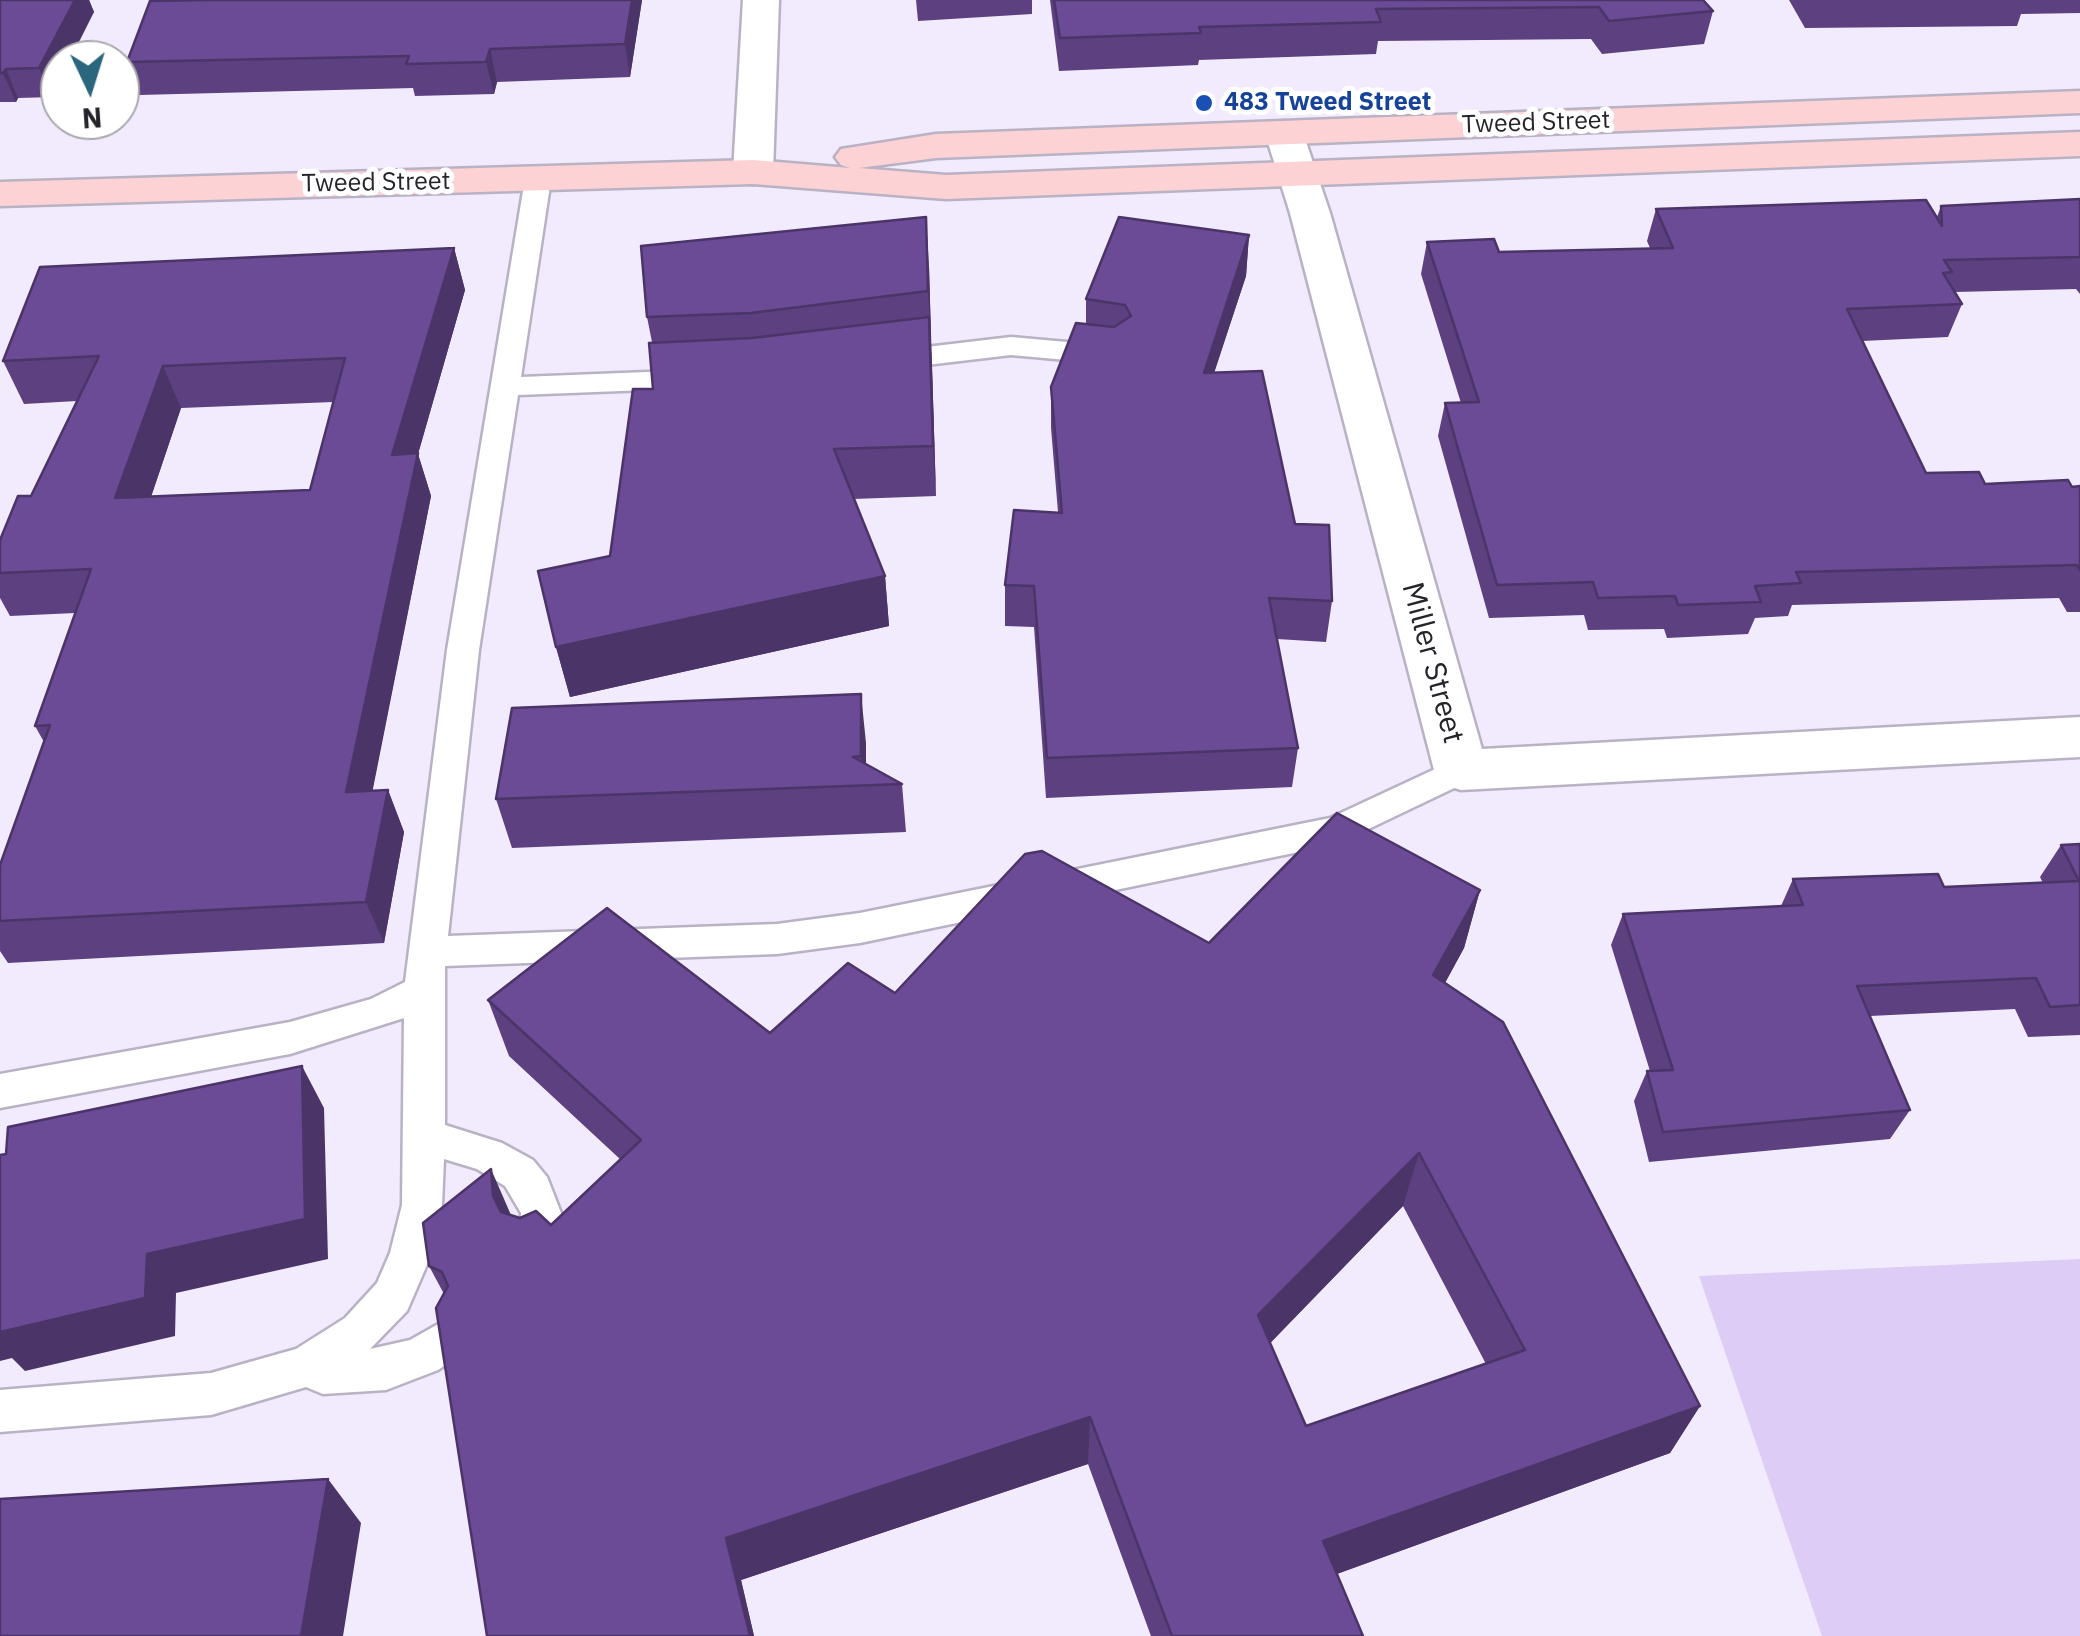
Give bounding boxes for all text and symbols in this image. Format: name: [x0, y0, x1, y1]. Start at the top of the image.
north arrow: [40, 40, 140, 140]
place label: 483 Tweed Street: [1224, 88, 1431, 118]
marker: 483 Tweed Street: [1193, 92, 1215, 114]
text: N: [81, 99, 103, 138]
street label: Tweed Street: [1461, 105, 1611, 141]
street label: Tweed Street: [301, 167, 451, 199]
street label: Miller Street: [1393, 579, 1471, 747]

